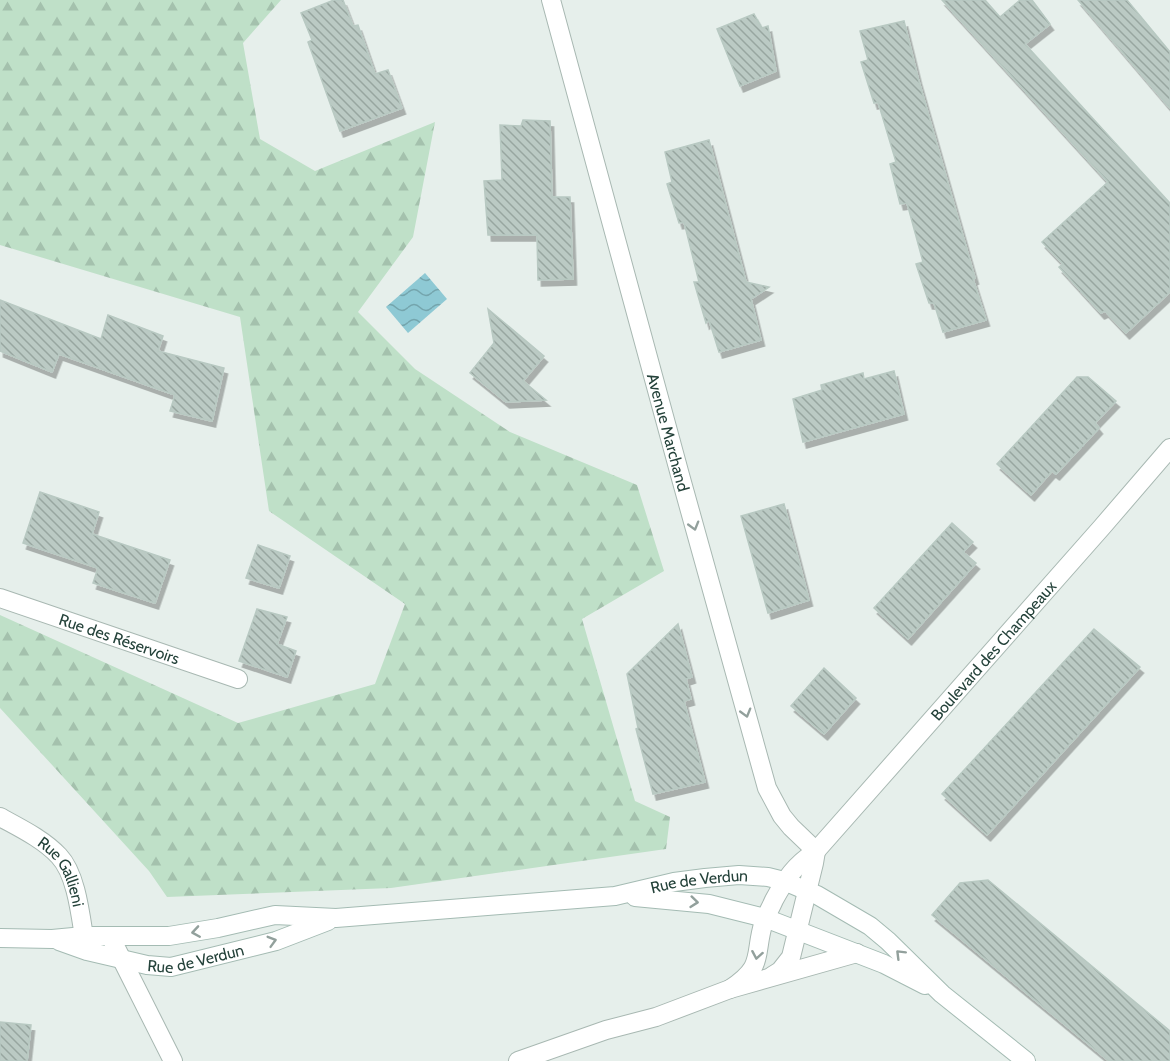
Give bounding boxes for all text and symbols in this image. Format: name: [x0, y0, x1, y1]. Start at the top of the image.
street label: Avenue Marchand: [643, 371, 694, 493]
one-way arrow: [686, 520, 699, 530]
street label: Boulevard des Champeaux: [927, 576, 1060, 724]
street label: Rue des Réservoirs: [57, 609, 182, 668]
one-way arrow: [739, 708, 751, 718]
street label: Rue Gallieni: [34, 832, 88, 908]
street label: Rue de Verdun: [648, 866, 749, 897]
one-way arrow: [690, 895, 699, 908]
one-way arrow: [191, 925, 201, 938]
one-way arrow: [266, 936, 276, 948]
street label: Rue de Verdun: [147, 940, 246, 977]
one-way arrow: [751, 949, 764, 959]
one-way arrow: [897, 950, 908, 961]

